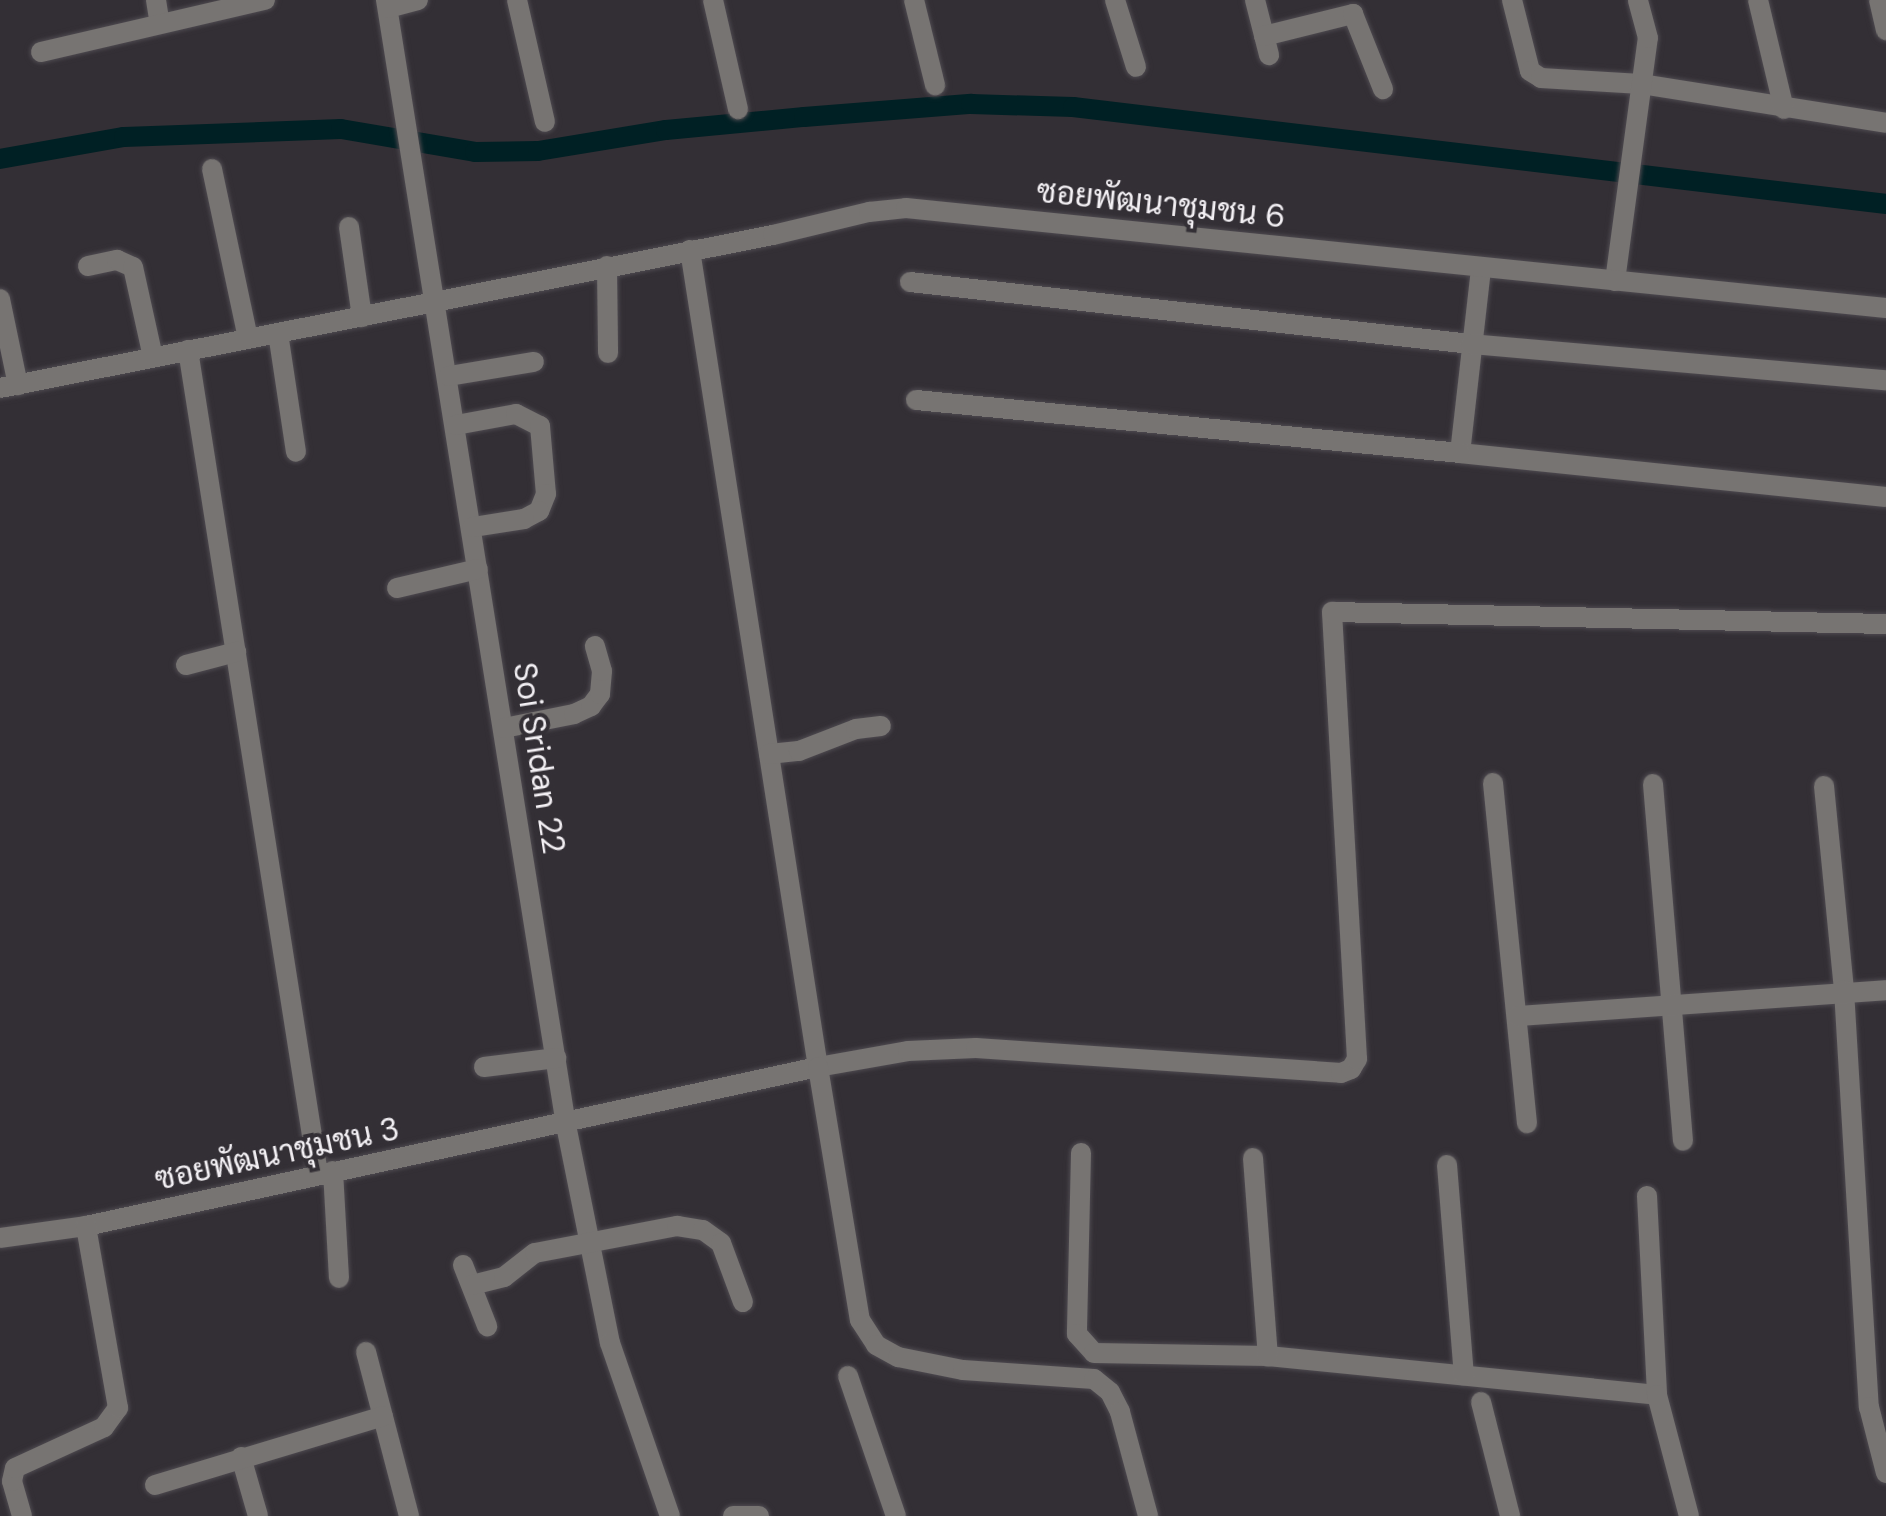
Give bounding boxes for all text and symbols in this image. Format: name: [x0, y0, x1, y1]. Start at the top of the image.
street label: ซอยพัฒนาชุมชน 6: [1035, 172, 1287, 236]
street label: Soi Sridan 22: [505, 660, 573, 856]
street label: ซอยพัฒนาชุมชน 3: [151, 1109, 403, 1199]

